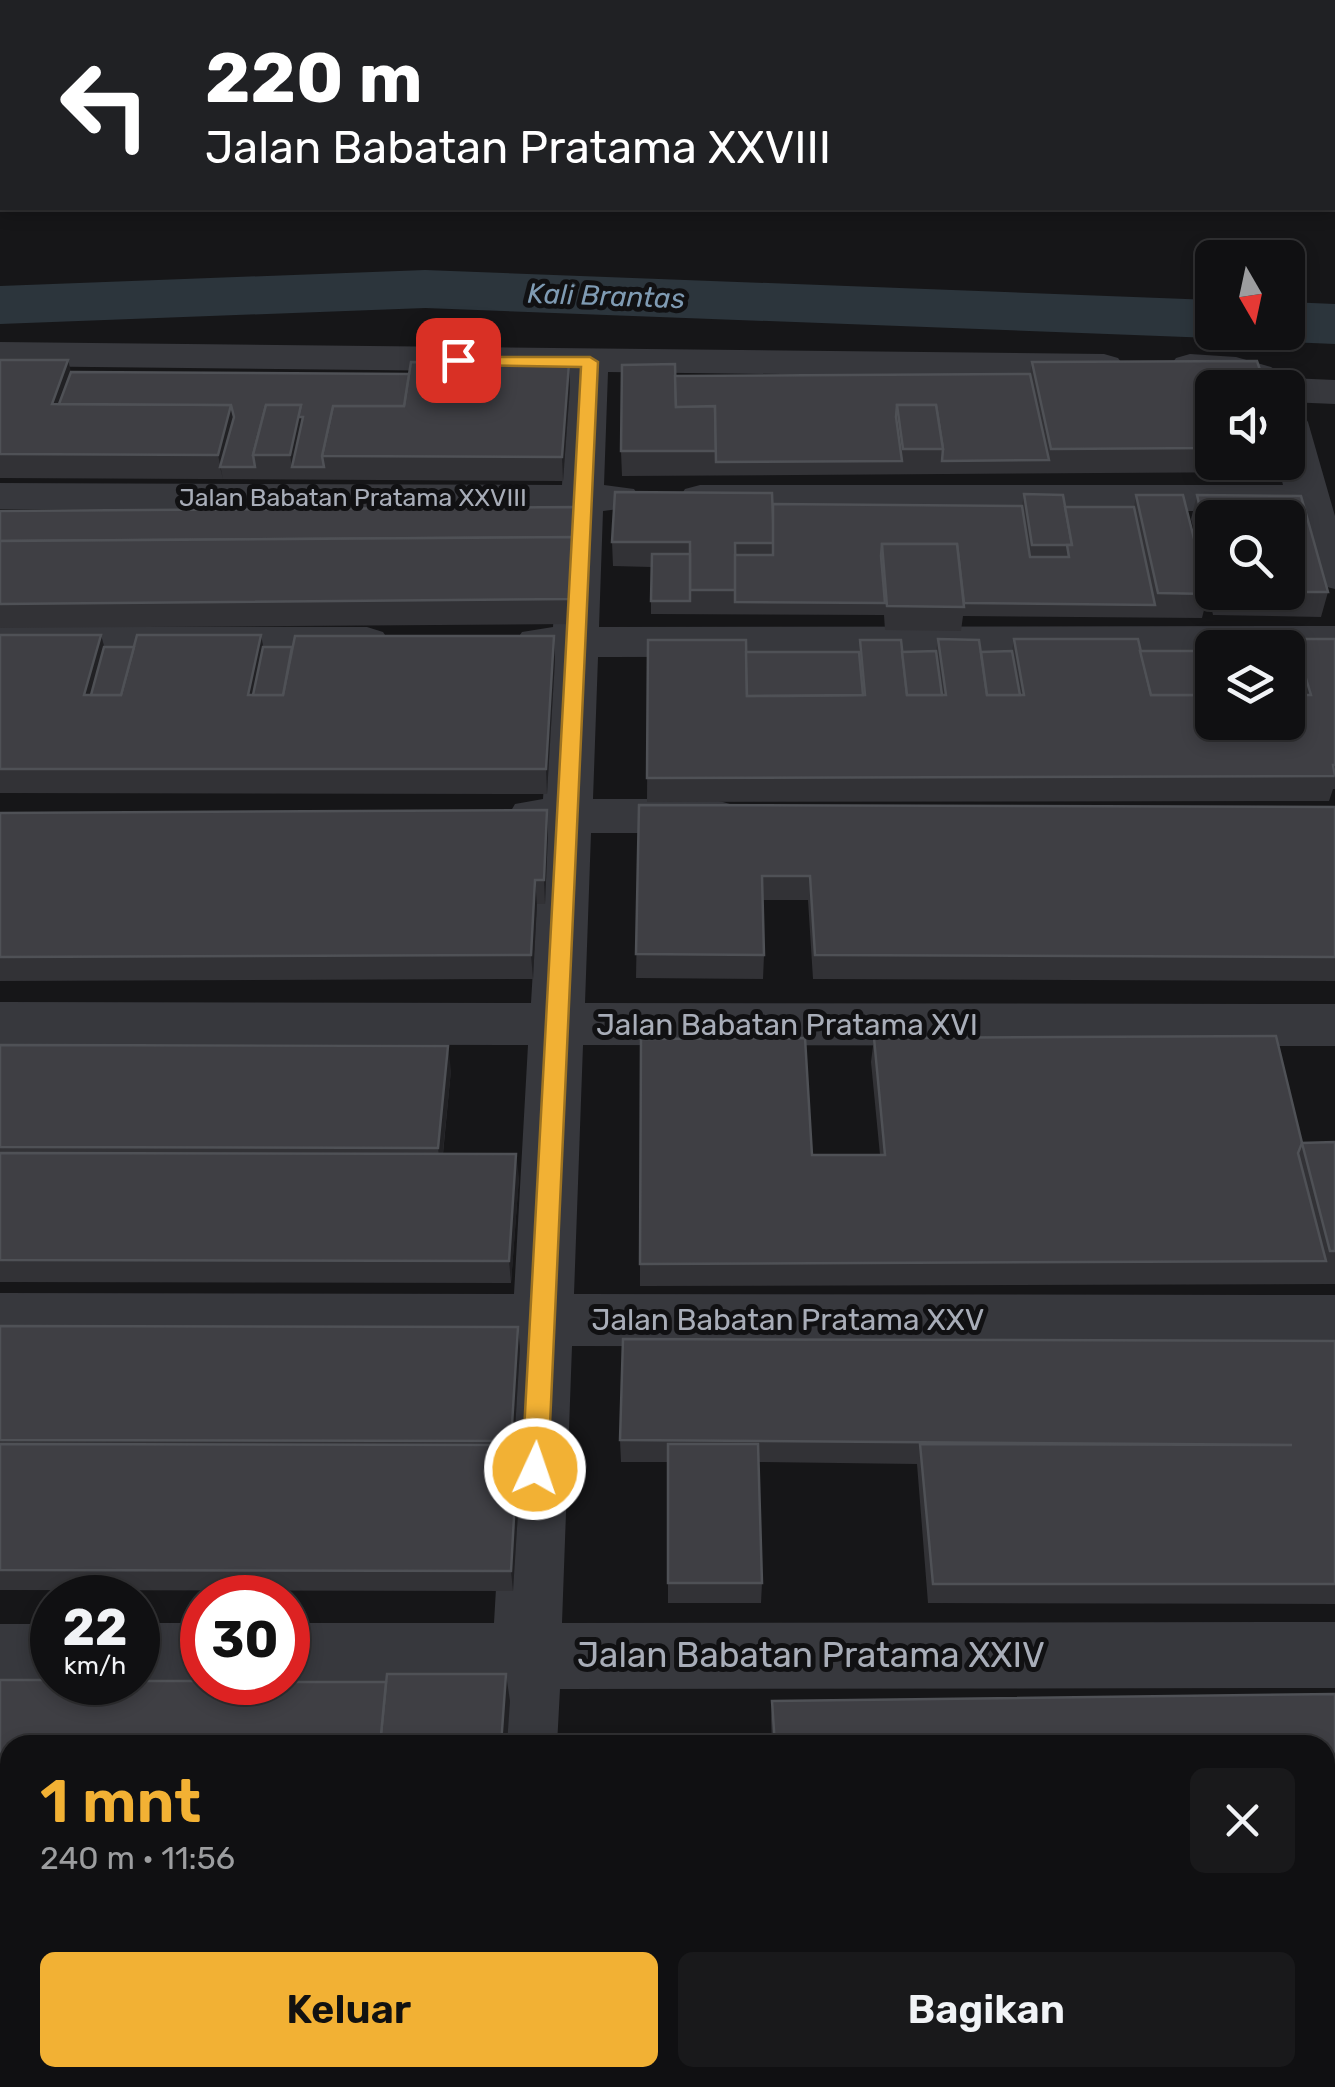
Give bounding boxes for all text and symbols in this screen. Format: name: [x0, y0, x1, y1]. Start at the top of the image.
text: 220 m: [205, 37, 423, 120]
icon: left: [40, 40, 170, 170]
text: Jalan Babatan Pratama XXVIII: [205, 121, 831, 174]
north arrow: [1195, 240, 1305, 350]
map controls: [1195, 240, 1305, 740]
water label: Kali Brantas: [527, 277, 685, 315]
pin: [416, 318, 501, 403]
icon: arrive: [431, 333, 486, 388]
button: sound: [1195, 370, 1305, 480]
street label: Jalan Babatan Pratama XXVIII: [179, 483, 527, 512]
button: search: [1195, 500, 1305, 610]
button: layers: [1195, 630, 1305, 740]
street label: Jalan Babatan Pratama XVI: [596, 1007, 978, 1043]
street label: Jalan Babatan Pratama XXV: [592, 1302, 984, 1338]
position arrow: [483, 1417, 587, 1521]
speed limit sign: 30: [180, 1575, 310, 1705]
text: 22: [63, 1598, 128, 1658]
street label: Jalan Babatan Pratama XXIV: [577, 1634, 1045, 1676]
text: km/h: [64, 1651, 126, 1680]
text: 1 mnt: [40, 1766, 201, 1837]
button: close: [1190, 1768, 1295, 1873]
text: 240 m · 11:56: [40, 1839, 235, 1877]
button: Keluar: [40, 1952, 658, 2067]
button: Bagikan: [678, 1952, 1295, 2067]

